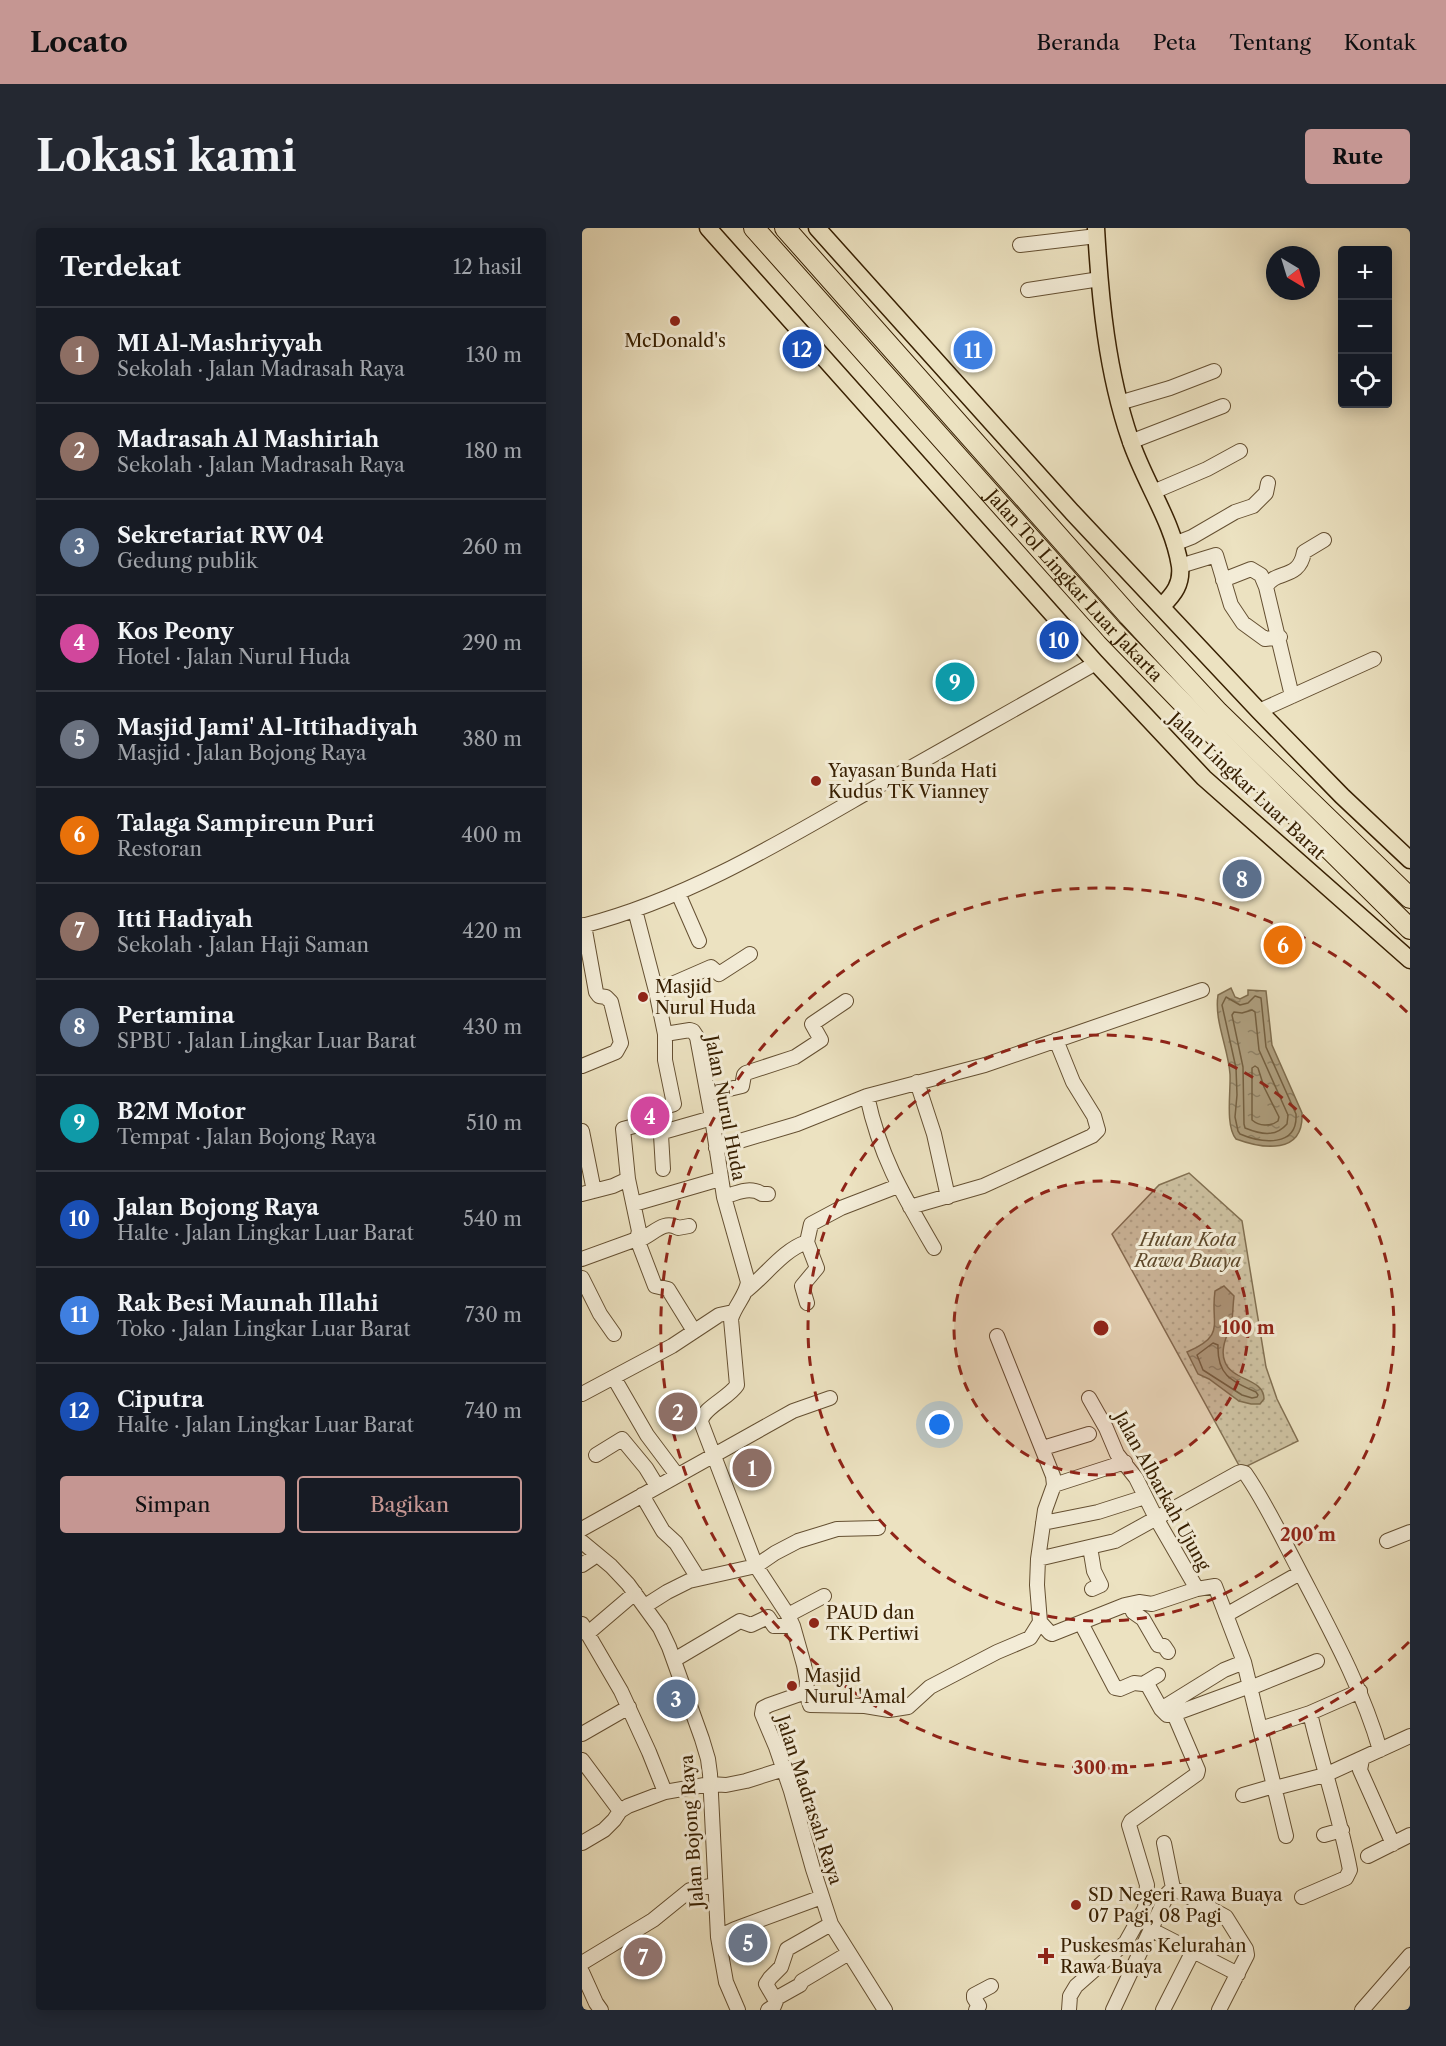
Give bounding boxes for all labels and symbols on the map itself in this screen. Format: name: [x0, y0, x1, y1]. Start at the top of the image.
north arrow: [1266, 246, 1320, 300]
marker: McDonald's: [668, 314, 682, 328]
pin: 12: [782, 326, 822, 372]
pin: 11: [954, 328, 992, 372]
place label: McDonald's: [624, 330, 726, 352]
street label: Jalan Tol Lingkar Luar Jakarta: [979, 483, 1167, 687]
pin: 10: [1040, 618, 1078, 662]
pin: 9: [936, 660, 974, 704]
street label: Jalan Lingkar Luar Barat: [1162, 706, 1330, 865]
place label: Yayasan Bunda Hati Kudus TK Vianney: [827, 760, 998, 803]
marker: Yayasan Bunda Hati Kudus TK Vianney: [809, 774, 823, 788]
pin: 8: [1222, 856, 1262, 902]
pin: 6: [1264, 922, 1302, 968]
place label: Masjid Nurul Huda: [655, 976, 757, 1019]
marker: Masjid Nurul Huda: [636, 990, 650, 1004]
street label: Jalan Nurul Huda: [700, 1031, 750, 1183]
pin: 4: [630, 1094, 670, 1138]
park label: Hutan Kota Rawa Buaya: [1133, 1229, 1241, 1272]
text: 100 m: [1221, 1317, 1275, 1339]
centre of rings: [1091, 1318, 1111, 1338]
pin: 2: [658, 1390, 698, 1434]
street label: Jalan Albarkah Ujung: [1108, 1405, 1215, 1575]
your location: [925, 1410, 954, 1439]
pin: 1: [732, 1446, 772, 1490]
text: 200 m: [1280, 1524, 1336, 1546]
place label: PAUD dan TK Pertiwi: [826, 1602, 919, 1645]
marker: PAUD dan TK Pertiwi: [807, 1616, 821, 1630]
place label: Masjid Nurul 'Amal: [804, 1665, 906, 1708]
pin: 3: [656, 1676, 695, 1722]
marker: Masjid Nurul 'Amal: [785, 1679, 799, 1693]
street label: Jalan Madrasah Raya: [770, 1710, 847, 1888]
street label: Jalan Bojong Raya: [676, 1753, 709, 1911]
text: 300 m: [1073, 1757, 1129, 1779]
place label: SD Negeri Rawa Buaya 07 Pagi, 08 Pagi: [1088, 1884, 1283, 1927]
marker: SD Negeri Rawa Buaya 07 Pagi, 08 Pagi: [1069, 1898, 1083, 1912]
pin: 5: [728, 1920, 768, 1966]
pin: 7: [624, 1934, 662, 1980]
place label: Puskesmas Kelurahan Rawa Buaya: [1060, 1935, 1246, 1978]
marker: Puskesmas Kelurahan Rawa Buaya: [1037, 1947, 1055, 1965]

